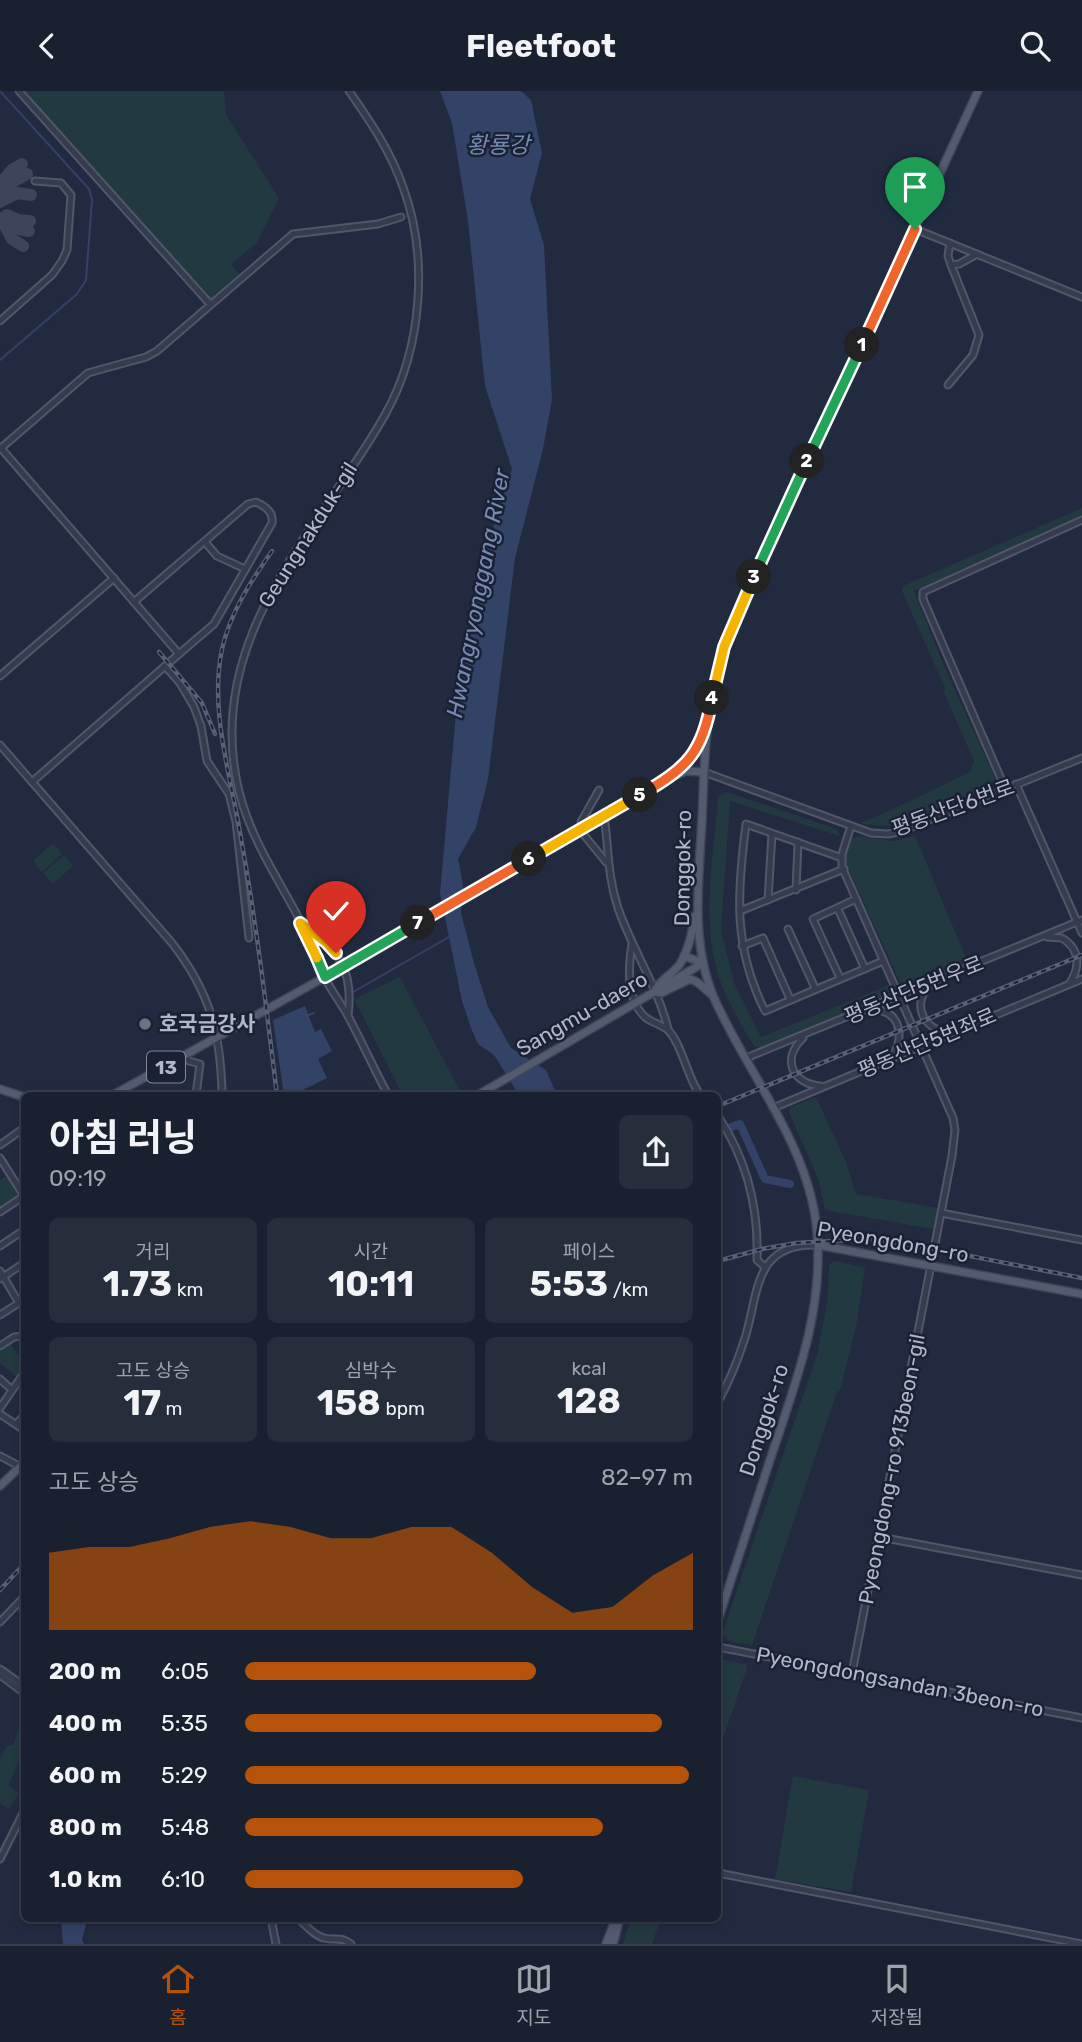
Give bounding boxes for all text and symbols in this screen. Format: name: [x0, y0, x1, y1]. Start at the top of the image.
icon: back: [28, 27, 66, 65]
text: Fleetfoot: [466, 27, 616, 65]
icon: search: [1016, 27, 1054, 65]
water label: 황룡강: [466, 131, 533, 159]
pin: [885, 157, 945, 229]
icon: arrive: [896, 168, 934, 206]
pin: 1: [844, 327, 880, 363]
text: 1: [857, 333, 866, 356]
pin: 2: [790, 443, 824, 479]
text: 2: [800, 449, 813, 472]
street label: Geungnakduk-gil: [253, 457, 362, 612]
water label: Hwangryonggang River: [440, 465, 516, 720]
pin: 3: [736, 559, 772, 595]
text: 3: [747, 565, 760, 588]
pin: 4: [694, 681, 730, 715]
text: 4: [705, 686, 718, 709]
street label: 평동산단6번로: [888, 774, 1018, 841]
pin: 5: [622, 777, 658, 813]
text: 5: [633, 783, 646, 806]
street label: Donggok-ro: [669, 810, 696, 926]
pin: 6: [512, 841, 546, 877]
text: 6: [522, 847, 535, 870]
pin: [306, 881, 366, 953]
icon: check: [317, 892, 355, 930]
pin: 7: [400, 905, 436, 941]
text: 7: [412, 911, 423, 934]
street label: 평동산단5번우로: [841, 950, 987, 1029]
street label: Sangmu-daero: [512, 966, 652, 1061]
street label: 평동산단5번좌로: [854, 1002, 1000, 1083]
place label: 호국금강사: [159, 1011, 256, 1036]
marker: 호국금강사: [137, 1016, 153, 1032]
road number: 13: [147, 1051, 185, 1083]
text: 아침 러닝: [49, 1115, 197, 1161]
button: share: [619, 1115, 693, 1189]
text: 09:19: [49, 1164, 107, 1192]
street label: Pyeongdong-ro: [815, 1216, 971, 1267]
text: 거리: [136, 1240, 170, 1263]
text: 시간: [354, 1240, 388, 1263]
text: 페이스: [563, 1240, 615, 1263]
text: 1.73: [103, 1263, 172, 1305]
text: 10:11: [328, 1263, 414, 1305]
text: 5:53: [529, 1263, 608, 1305]
text: km: [172, 1278, 203, 1301]
text: /km: [608, 1278, 649, 1301]
street label: Pyeongdong-ro 913beon-gil: [853, 1332, 930, 1606]
text: kcal: [572, 1357, 606, 1380]
text: 고도 상승: [116, 1359, 190, 1382]
text: 심박수: [345, 1359, 397, 1382]
street label: Donggok-ro: [734, 1361, 793, 1479]
text: 128: [557, 1380, 621, 1422]
text: 17: [124, 1382, 161, 1424]
text: 158: [317, 1382, 381, 1424]
text: m: [161, 1397, 183, 1420]
text: bpm: [381, 1397, 425, 1420]
text: 82–97 m: [601, 1463, 693, 1491]
text: 고도 상승: [49, 1468, 139, 1496]
street label: Pyeongdongsandan 3beon-ro: [754, 1641, 1046, 1722]
text: 200 m: [49, 1657, 121, 1685]
text: 6:05: [161, 1657, 209, 1685]
text: 400 m: [49, 1709, 122, 1737]
text: 5:35: [161, 1709, 208, 1737]
text: 600 m: [49, 1761, 121, 1789]
text: 5:29: [161, 1761, 208, 1789]
text: 800 m: [49, 1813, 122, 1841]
text: 5:48: [161, 1813, 209, 1841]
text: 1.0 km: [49, 1865, 122, 1893]
text: 6:10: [161, 1865, 205, 1893]
tab: 홈: [159, 1960, 197, 2029]
tab: 지도: [515, 1960, 553, 2029]
tab: 저장됨: [871, 1960, 923, 2029]

